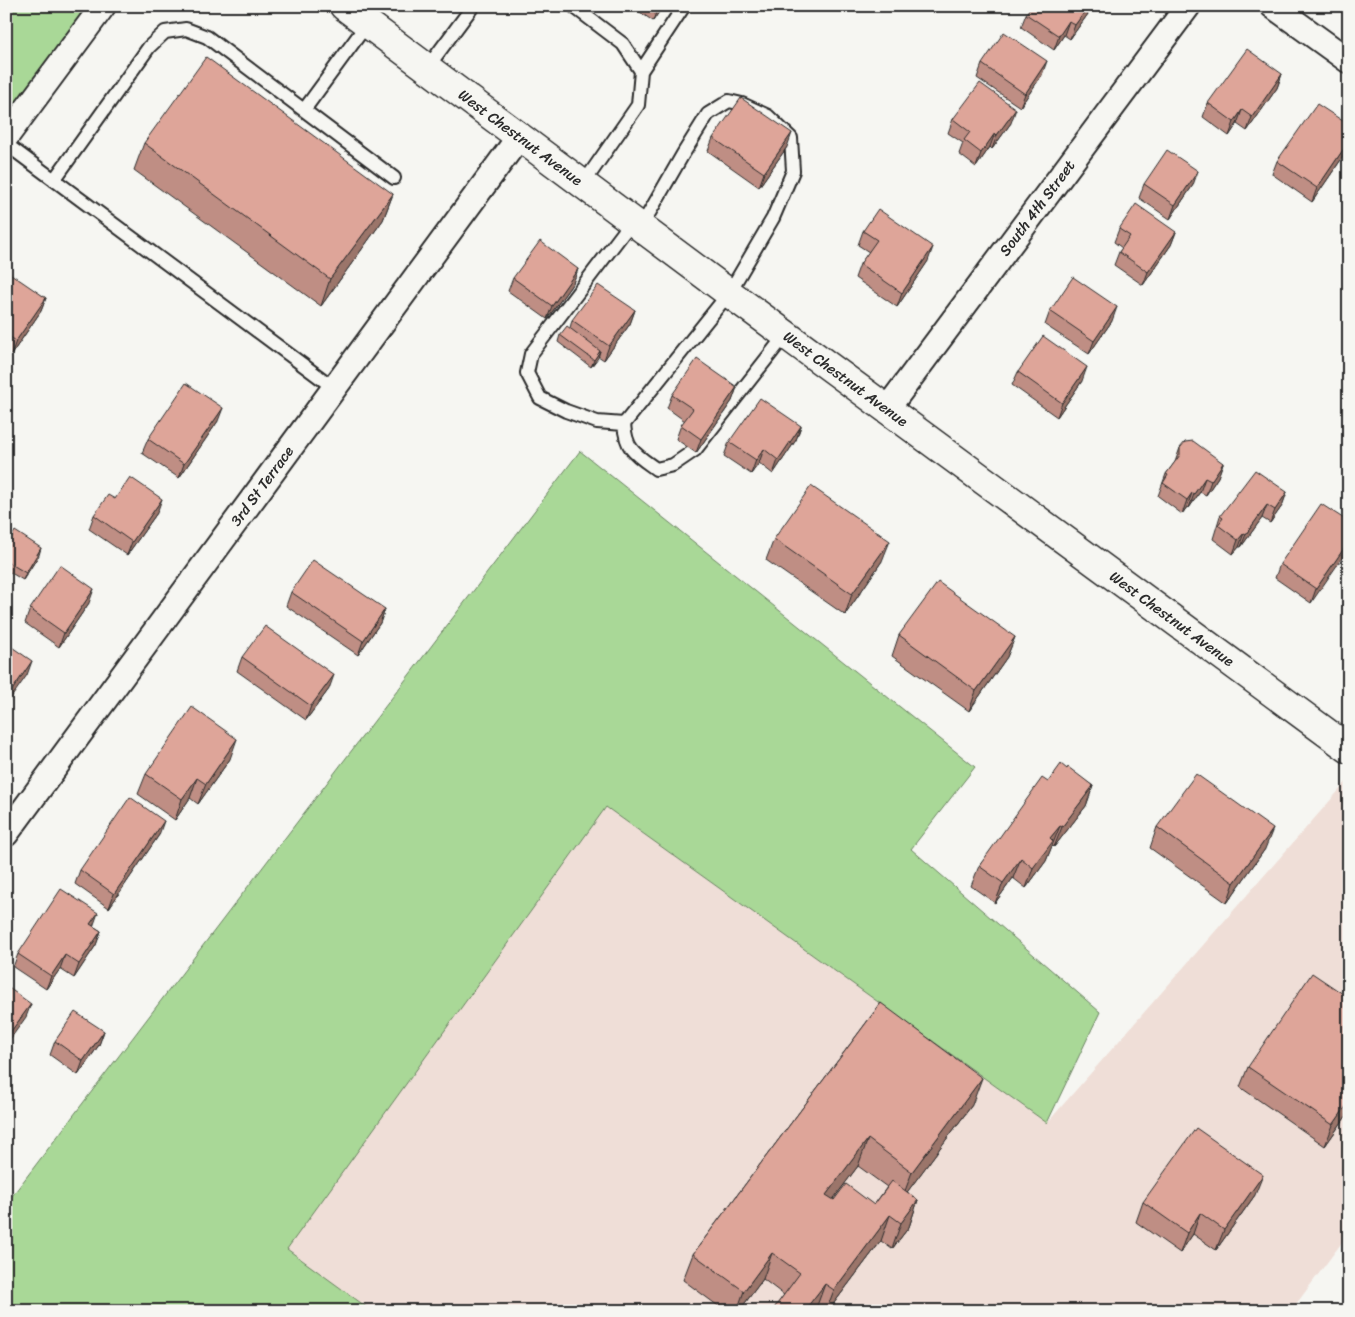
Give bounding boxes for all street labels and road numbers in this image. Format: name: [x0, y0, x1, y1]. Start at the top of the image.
street label: West Chestnut Avenue: [453, 82, 588, 193]
street label: South 4th Street: [992, 154, 1082, 262]
street label: West Chestnut Avenue: [778, 324, 914, 434]
street label: 3rd St Terrace: [224, 440, 301, 532]
street label: West Chestnut Avenue: [1104, 564, 1240, 674]

